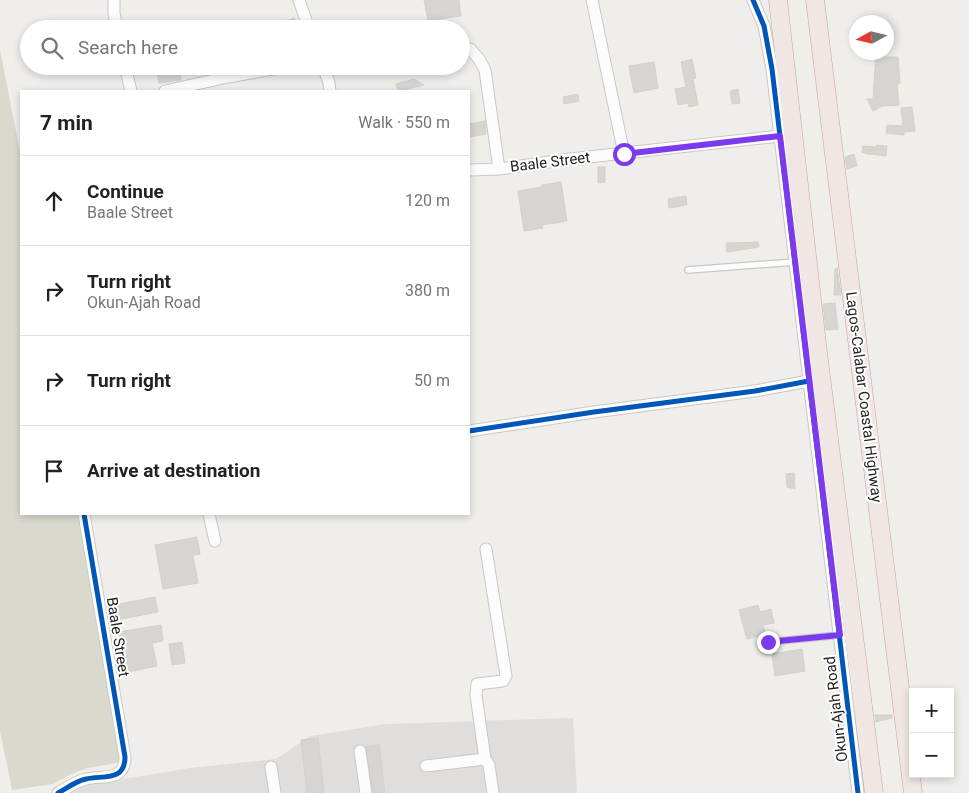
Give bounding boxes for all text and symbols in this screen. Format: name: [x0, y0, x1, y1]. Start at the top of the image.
north arrow: [849, 15, 894, 60]
search box: [20, 20, 470, 75]
icon: search: [38, 34, 66, 62]
text: Search here: [78, 36, 178, 59]
text: 7 min: [40, 111, 93, 135]
text: Walk · 550 m: [358, 113, 450, 132]
route start: [613, 143, 636, 166]
street label: Baale Street: [509, 148, 591, 176]
text: Continue: [87, 180, 164, 203]
icon: ahead: [40, 187, 68, 215]
text: 120 m: [405, 191, 450, 210]
text: Baale Street: [87, 203, 173, 222]
text: Turn right: [87, 270, 171, 293]
icon: right: [40, 277, 68, 305]
text: 380 m: [405, 281, 450, 300]
street label: Lagos-Calabar Coastal Highway: [842, 291, 886, 503]
text: Okun-Ajah Road: [87, 293, 201, 312]
icon: right: [40, 367, 68, 395]
text: Turn right: [87, 369, 171, 392]
text: 50 m: [414, 371, 450, 390]
icon: arrive: [40, 457, 68, 485]
text: Arrive at destination: [87, 459, 260, 482]
street label: Baale Street: [103, 596, 133, 678]
route end: [757, 631, 780, 654]
street label: Okun-Ajah Road: [821, 655, 851, 763]
map controls: [909, 688, 954, 778]
button: +: [909, 688, 954, 733]
button: −: [909, 733, 954, 778]

